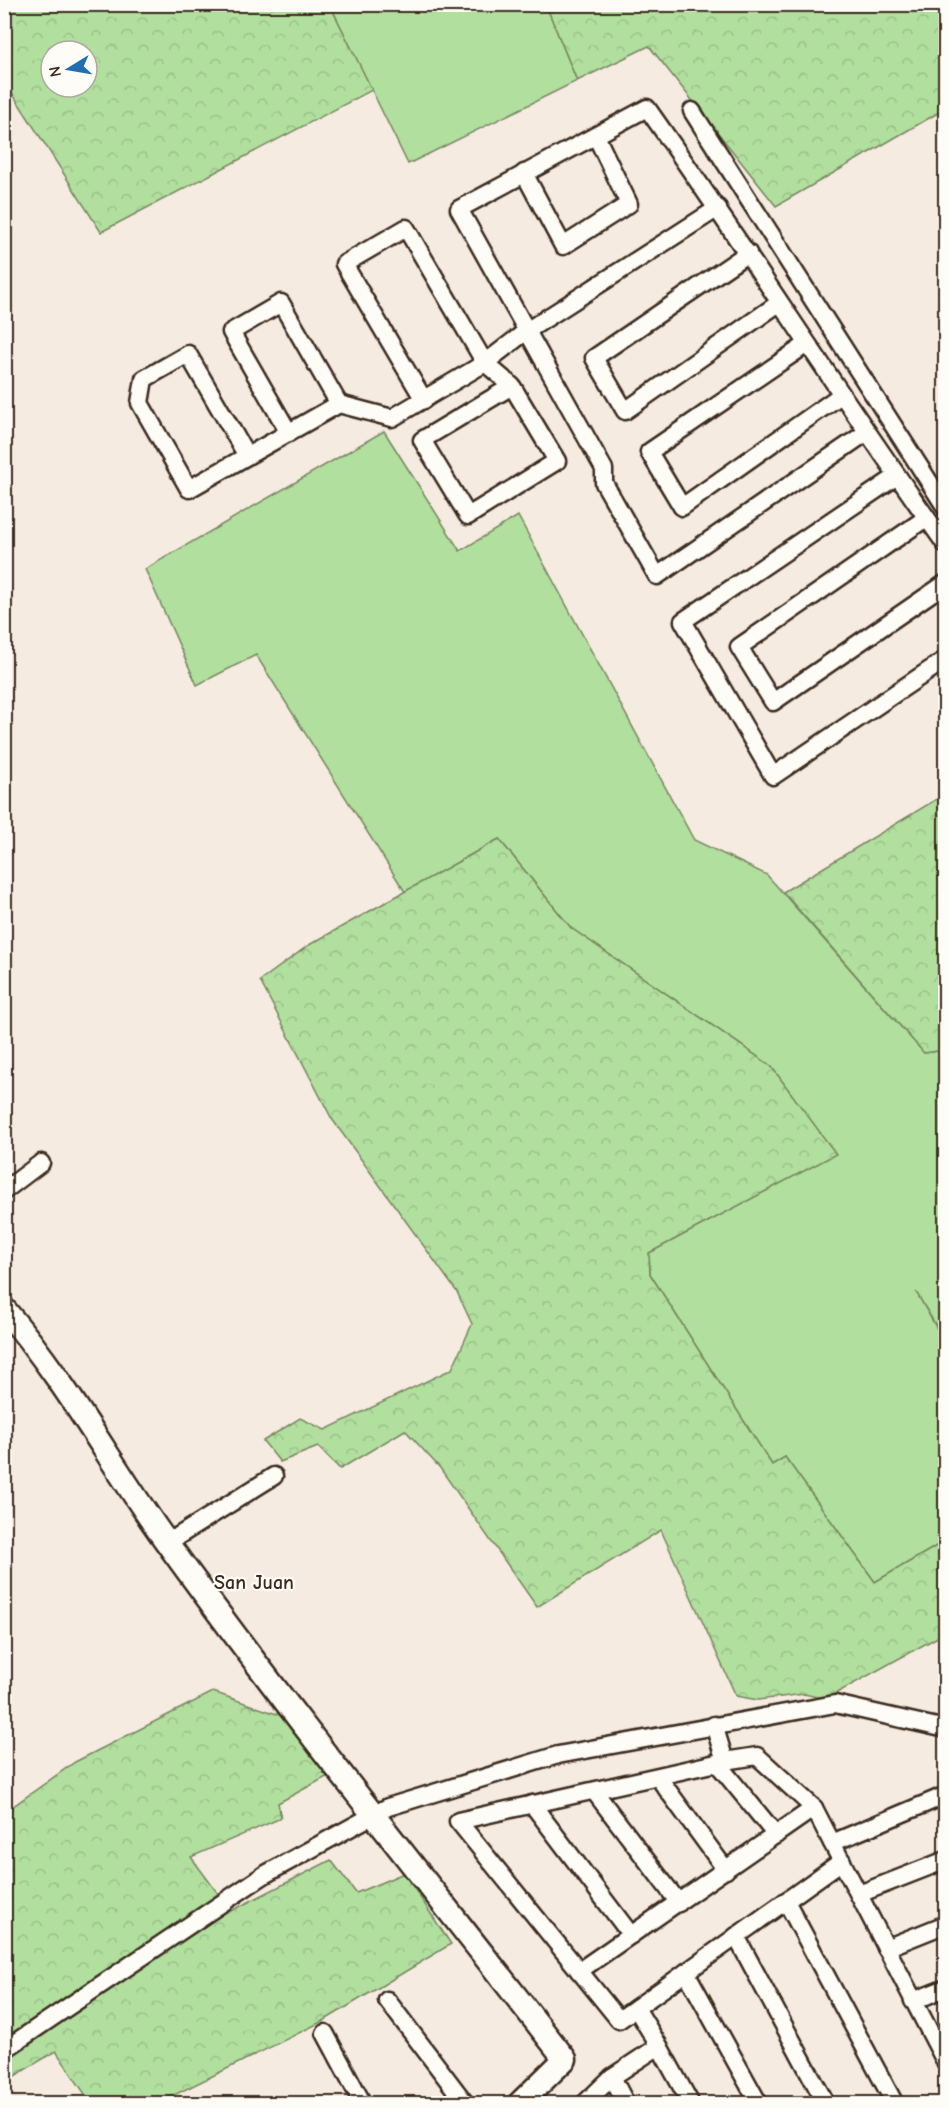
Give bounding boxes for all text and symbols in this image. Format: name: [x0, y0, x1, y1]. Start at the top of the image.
north arrow: [39, 39, 99, 99]
text: N: [45, 65, 65, 79]
district label: San Juan: [214, 1571, 294, 1594]

